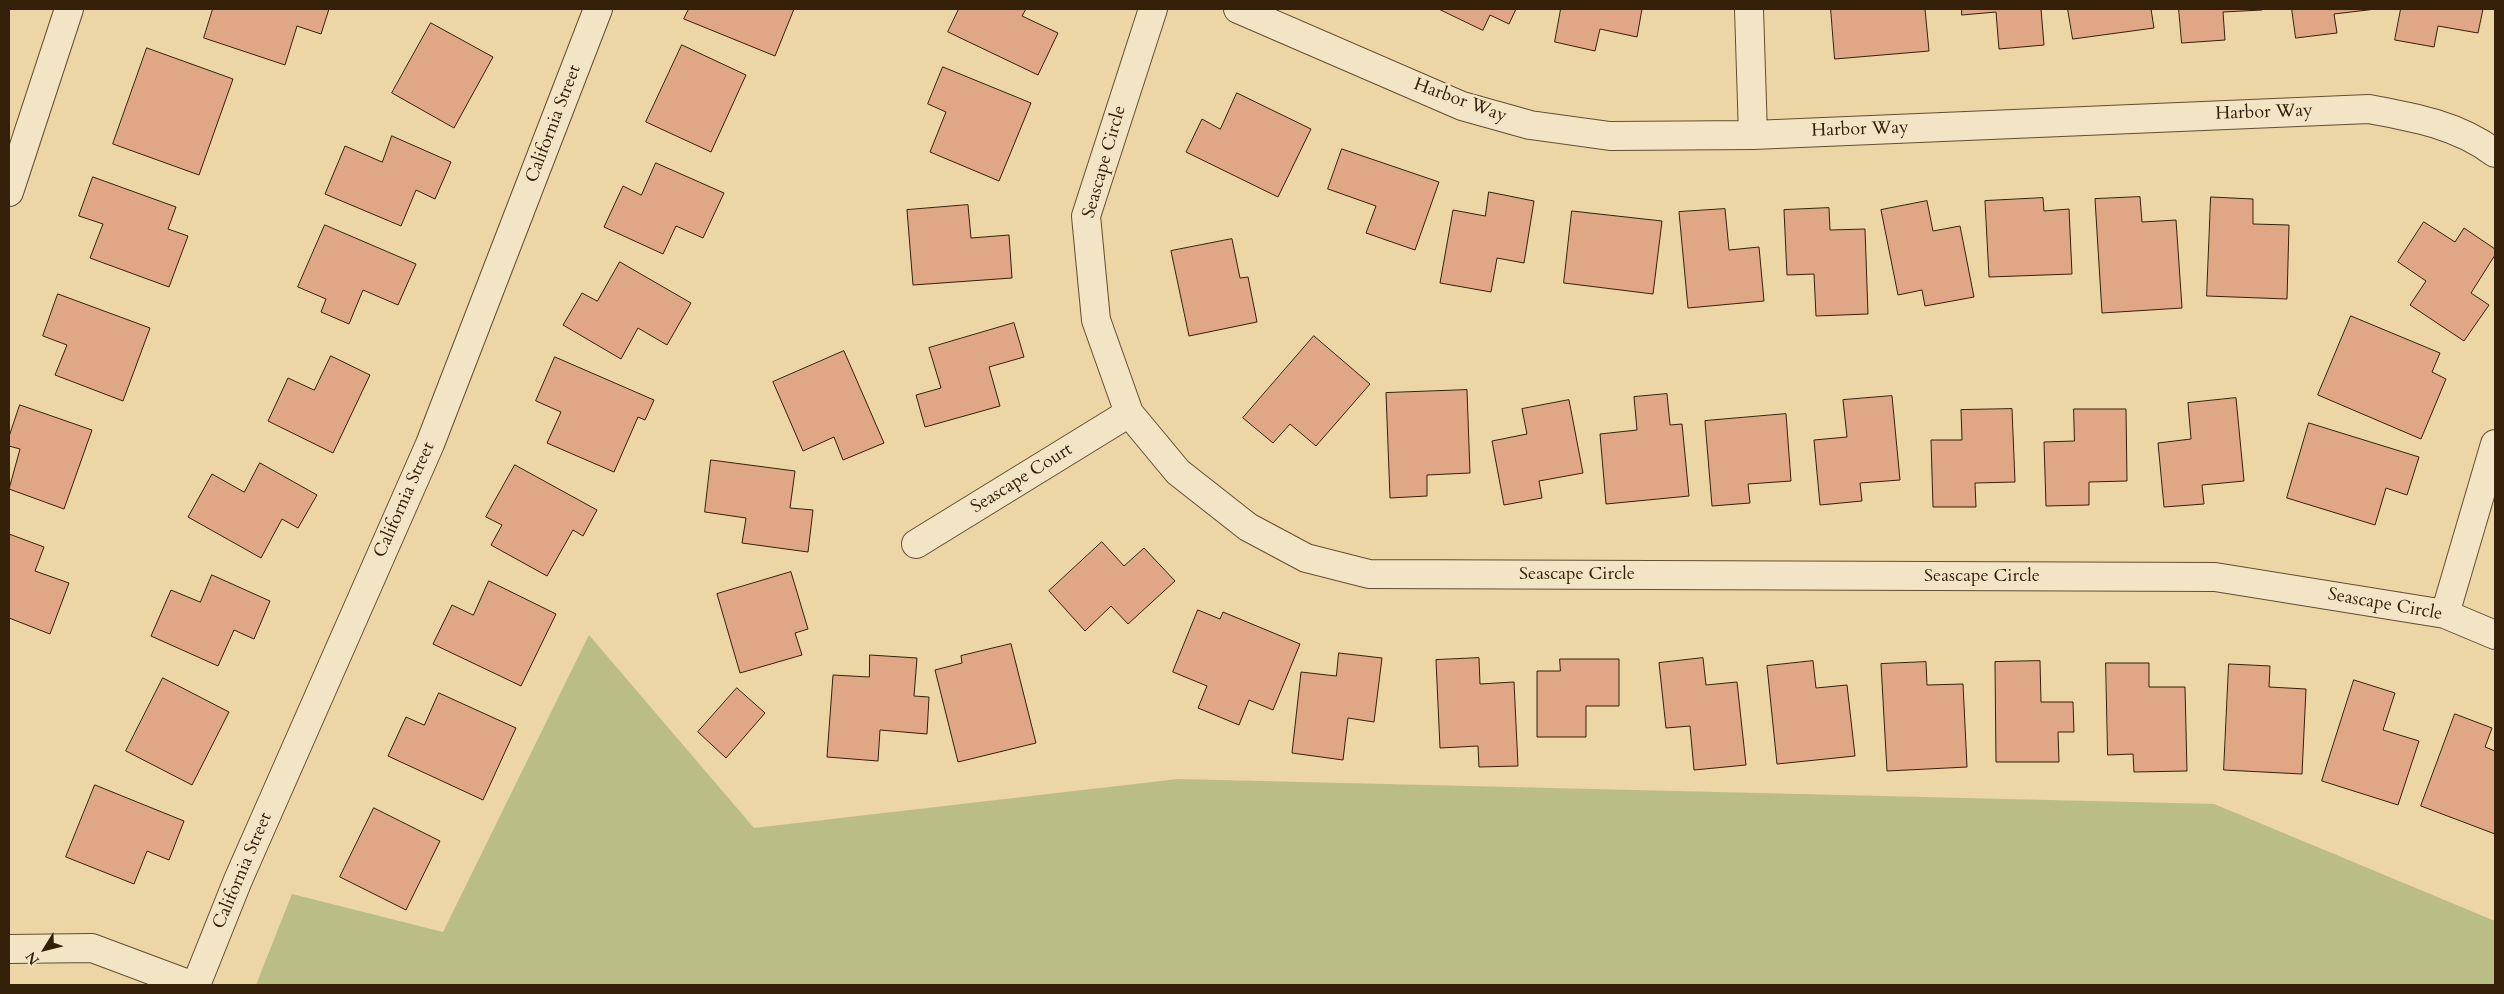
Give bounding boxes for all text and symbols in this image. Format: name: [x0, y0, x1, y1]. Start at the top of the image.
street label: California Street: [522, 62, 586, 186]
street label: Harbor Way: [1411, 74, 1509, 128]
street label: Harbor Way: [2215, 101, 2313, 125]
street label: Seascape Circle: [1079, 103, 1131, 221]
street label: Harbor Way: [1811, 118, 1909, 142]
street label: California Street: [370, 439, 440, 561]
street label: Seascape Court: [967, 439, 1077, 519]
street label: Seascape Circle: [1519, 564, 1635, 586]
street label: Seascape Circle: [1924, 566, 2040, 588]
street label: Seascape Circle: [2326, 584, 2444, 626]
street label: California Street: [209, 810, 277, 932]
north arrow: [20, 924, 70, 974]
text: N: [21, 948, 44, 969]

